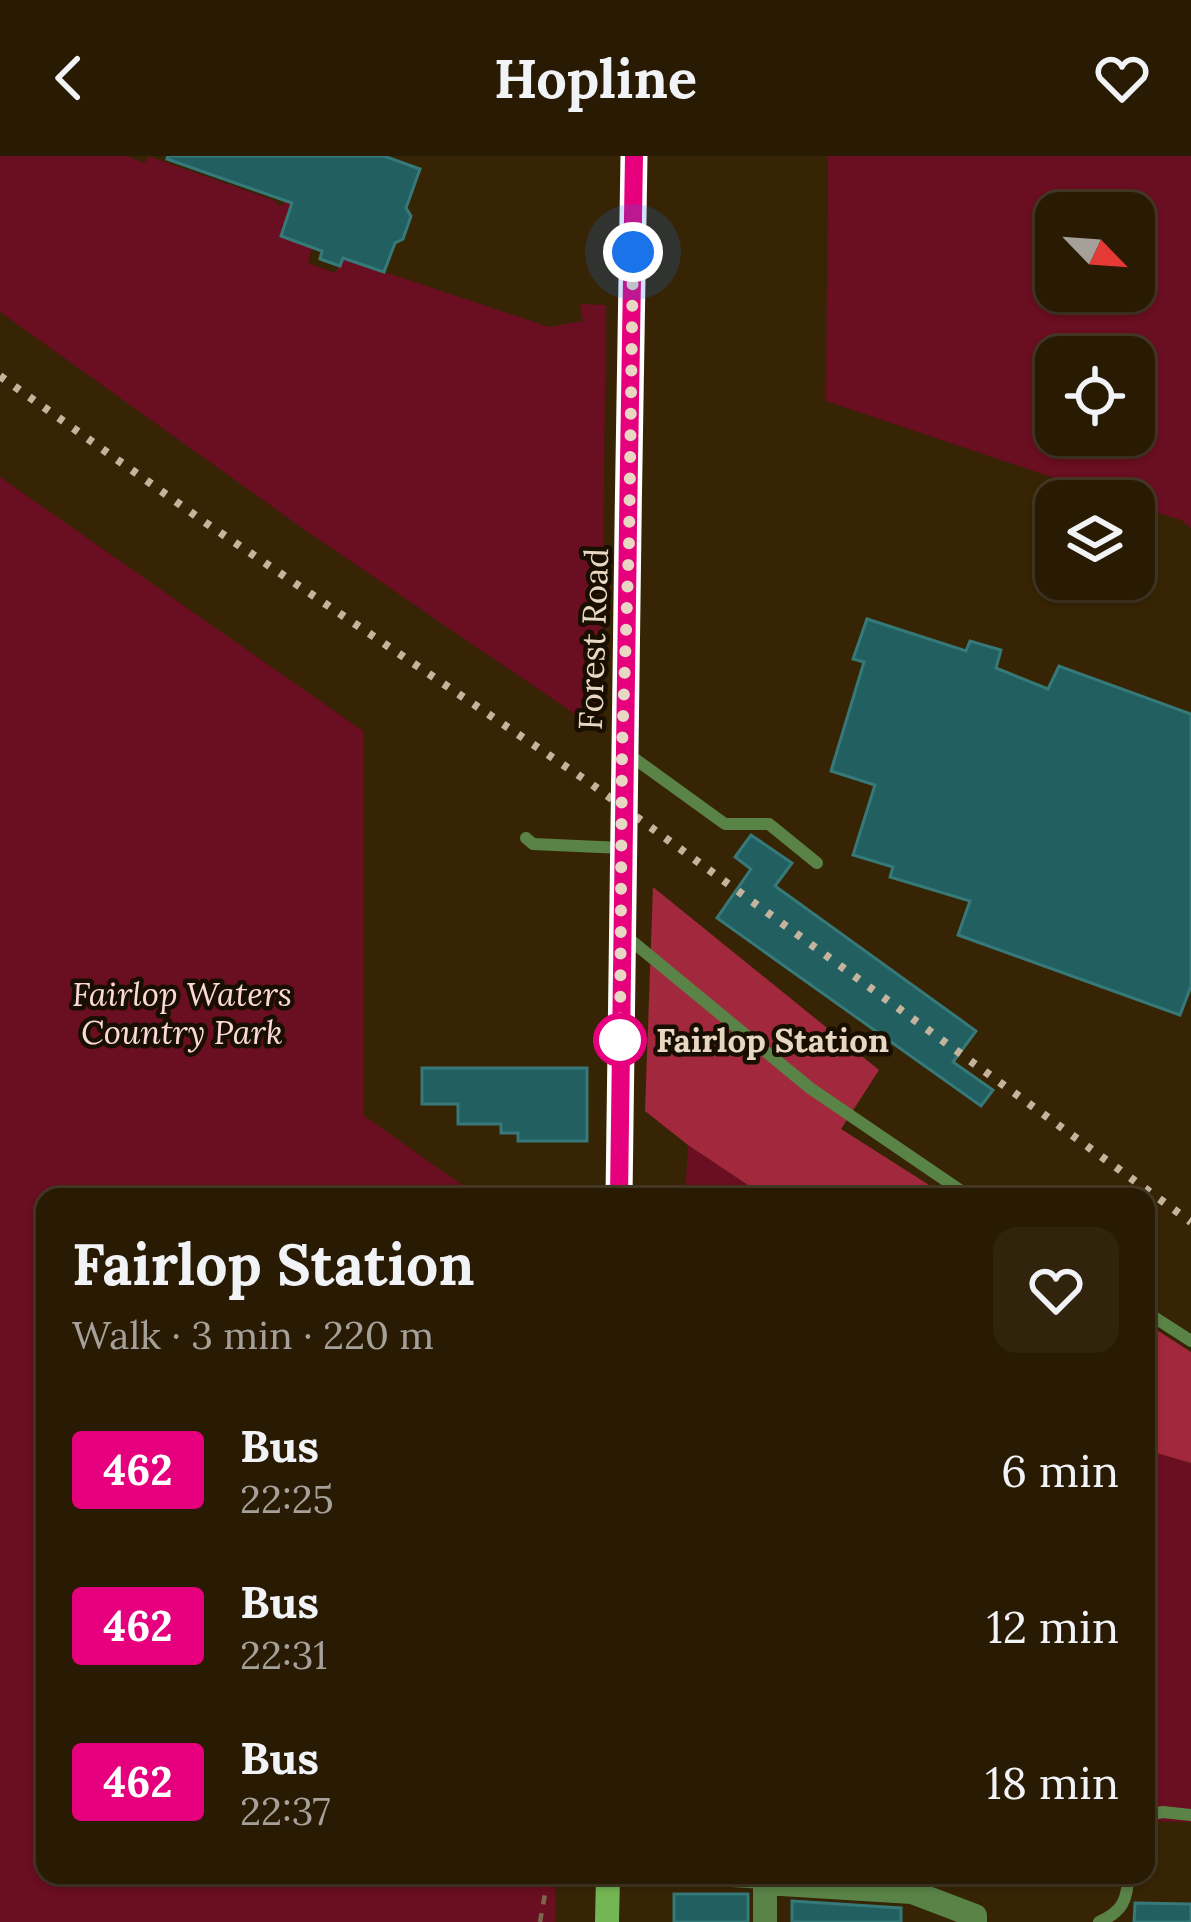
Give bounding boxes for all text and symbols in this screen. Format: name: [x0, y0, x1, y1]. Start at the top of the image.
text: Hopline: [494, 44, 697, 113]
icon: back: [36, 45, 102, 111]
icon: heart: [1089, 45, 1155, 111]
north arrow: [1035, 192, 1155, 312]
map controls: [1035, 192, 1155, 600]
your location: [603, 222, 663, 282]
button: locate: [1035, 336, 1155, 456]
button: layers: [1035, 480, 1155, 600]
street label: Forest Road: [569, 547, 617, 731]
park label: Fairlop Waters Country Park: [72, 973, 292, 1053]
marker: Fairlop Station: [595, 1015, 645, 1065]
place label: Fairlop Station: [656, 1019, 889, 1061]
button: heart: [993, 1227, 1119, 1353]
text: Fairlop Station: [72, 1228, 475, 1301]
text: Walk · 3 min · 220 m: [72, 1310, 434, 1360]
text: Bus: [240, 1417, 319, 1474]
text: 6 min: [1001, 1442, 1119, 1499]
text: 462: [103, 1443, 173, 1497]
text: 22:25: [240, 1474, 334, 1524]
text: Bus: [240, 1573, 319, 1630]
text: 12 min: [986, 1598, 1119, 1655]
text: 462: [103, 1599, 173, 1653]
text: 22:31: [240, 1630, 328, 1680]
text: Bus: [240, 1729, 319, 1786]
text: 18 min: [985, 1754, 1119, 1811]
text: 462: [103, 1755, 173, 1809]
text: 22:37: [240, 1786, 330, 1836]

